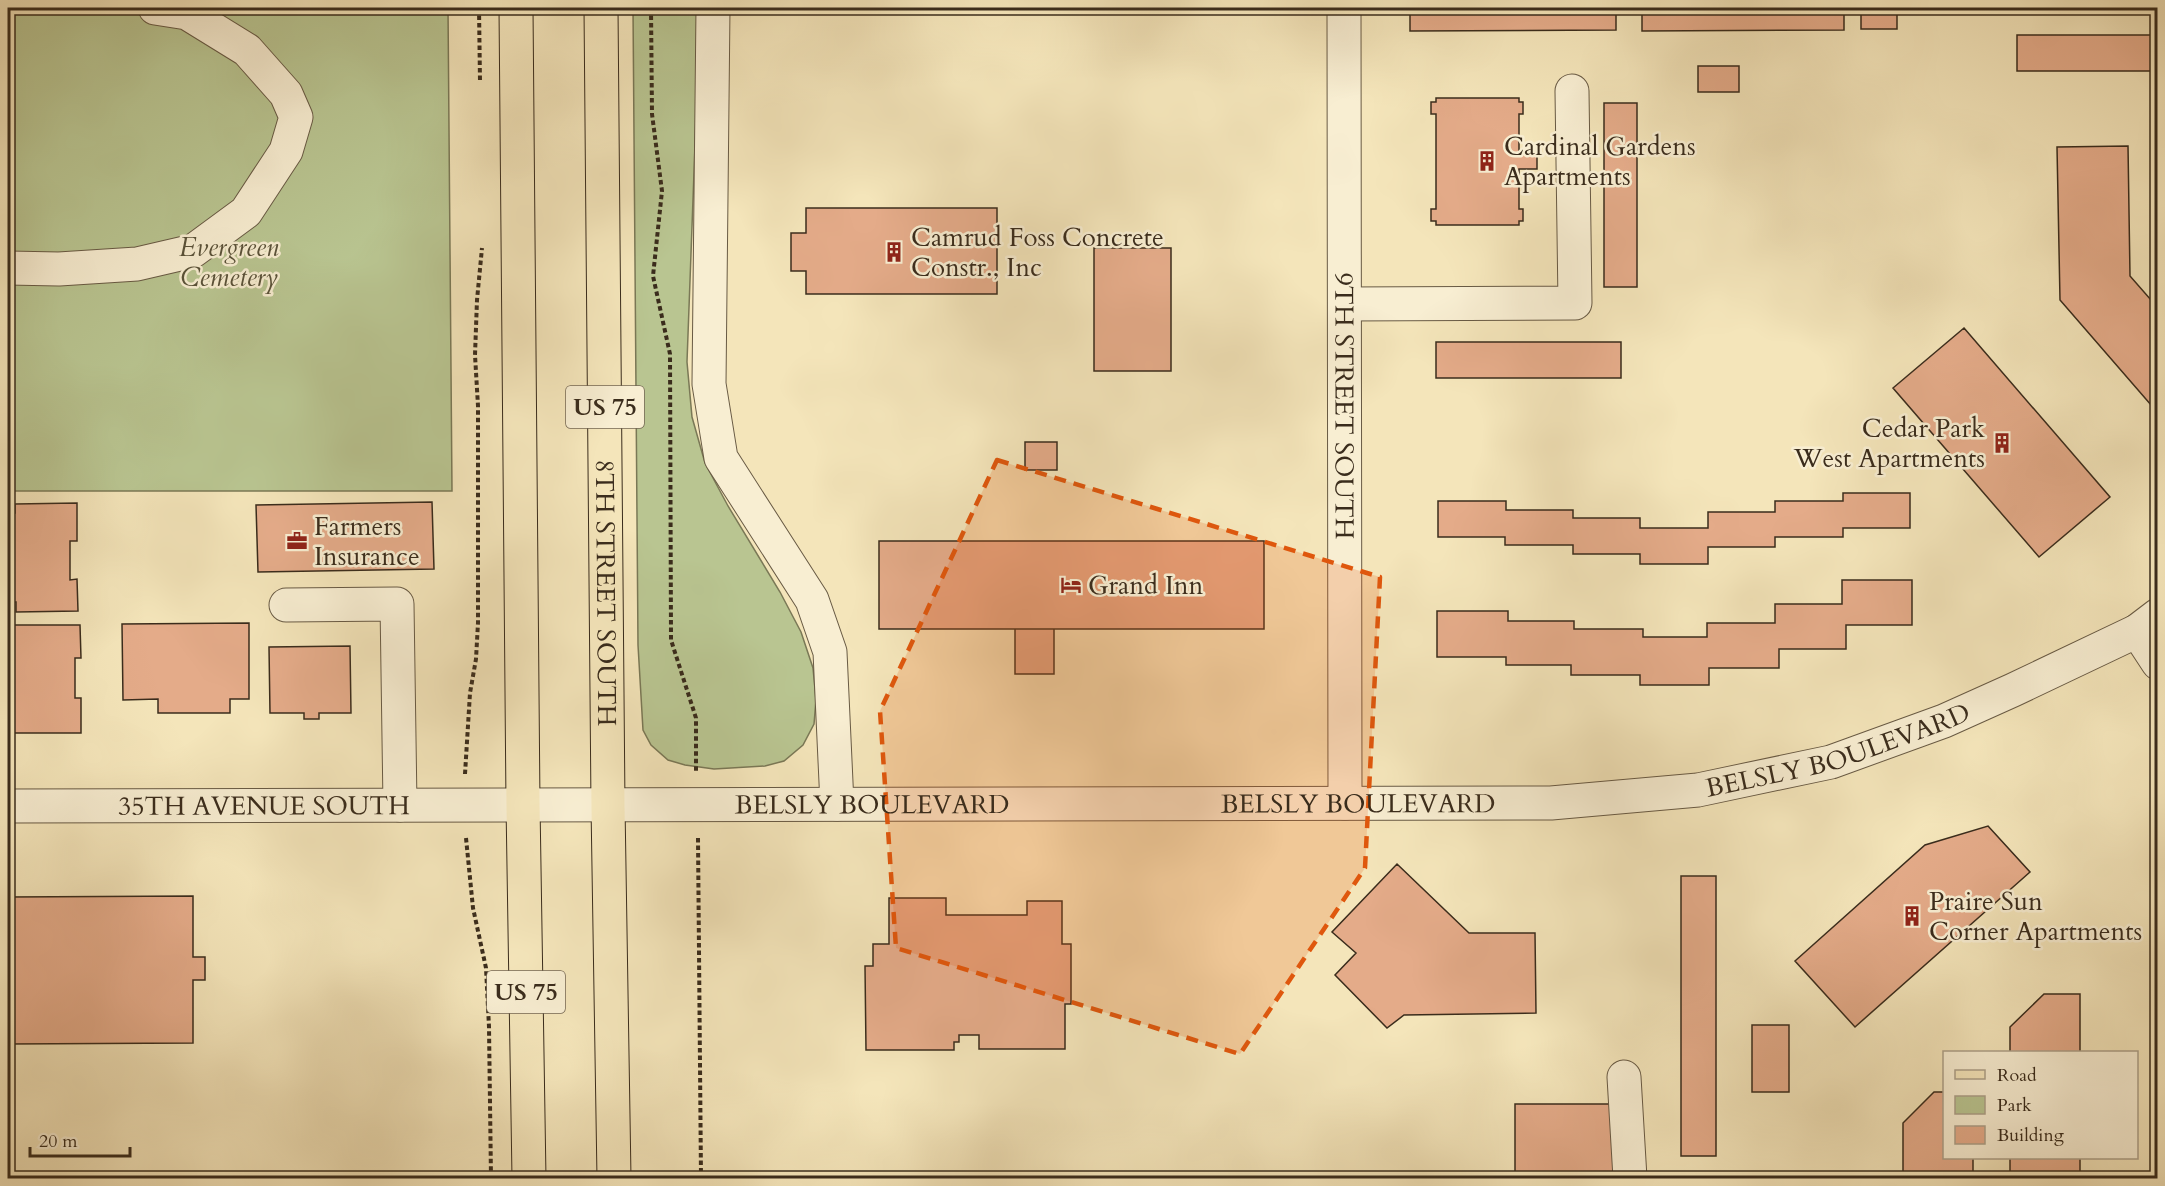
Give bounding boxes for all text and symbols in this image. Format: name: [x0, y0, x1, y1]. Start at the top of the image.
place label: Cardinal Gardens Apartments: [1504, 129, 1696, 194]
building icon: Cardinal Gardens Apartments: [1475, 149, 1499, 173]
place label: Camrud Foss Concrete Constr., Inc: [911, 220, 1164, 285]
park label: Evergreen Cemetery: [179, 230, 279, 295]
building icon: Camrud Foss Concrete Constr., Inc: [882, 240, 906, 264]
street label: 9TH STREET SOUTH: [1326, 272, 1362, 540]
road number: US 75: [566, 386, 644, 428]
place label: Cedar Park West Apartments: [1793, 411, 1985, 476]
building icon: Cedar Park West Apartments: [1990, 431, 2014, 455]
street label: 8TH STREET SOUTH: [587, 459, 624, 727]
place label: Farmers Insurance: [314, 509, 420, 574]
office icon: Farmers Insurance: [285, 529, 309, 553]
place label: Grand Inn: [1088, 568, 1204, 603]
hotel icon: Grand Inn: [1059, 573, 1083, 597]
street label: BELSLY BOULEVARD: [1702, 695, 1976, 806]
street label: BELSLY BOULEVARD: [1221, 786, 1495, 822]
street label: BELSLY BOULEVARD: [735, 787, 1009, 823]
street label: 35TH AVENUE SOUTH: [118, 788, 410, 824]
place label: Praire Sun Corner Apartments: [1929, 884, 2142, 949]
building icon: Praire Sun Corner Apartments: [1900, 904, 1924, 928]
road number: US 75: [487, 971, 565, 1013]
legend: [1943, 1051, 2138, 1159]
text: Road: [1997, 1063, 2037, 1088]
text: Park: [1997, 1093, 2032, 1118]
scale bar: [30, 1120, 130, 1158]
text: Building: [1997, 1123, 2065, 1148]
text: 20 m: [39, 1129, 78, 1154]

